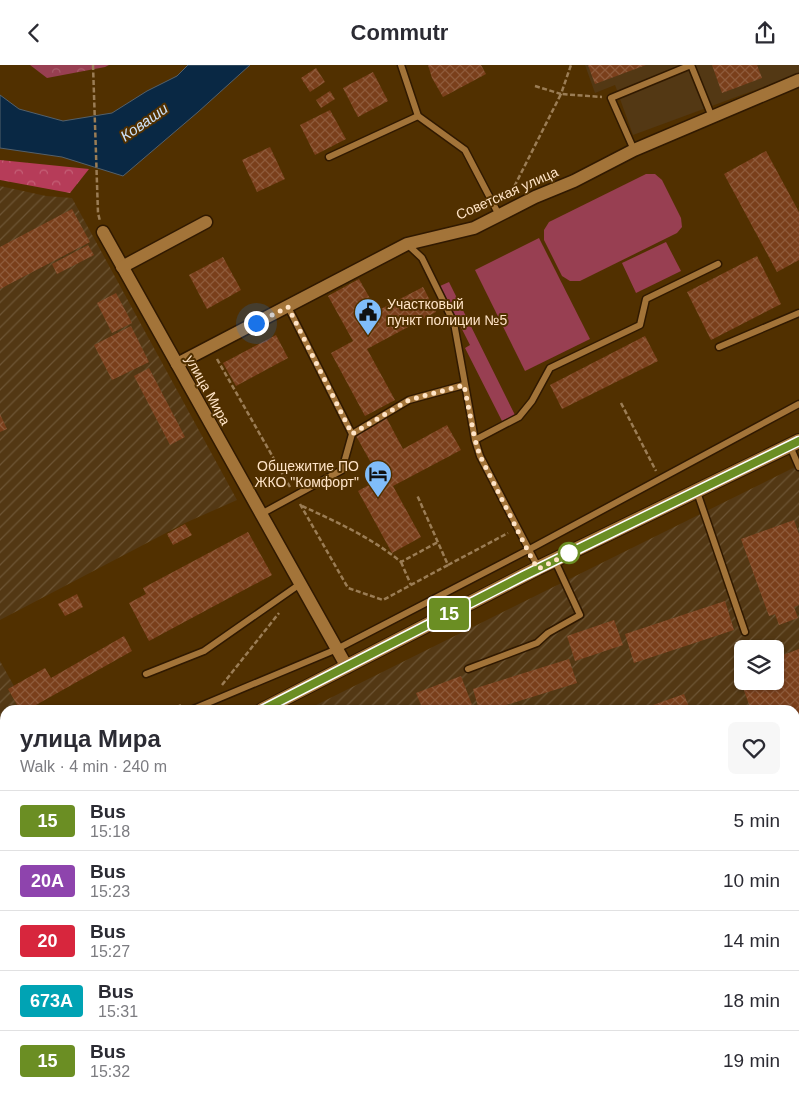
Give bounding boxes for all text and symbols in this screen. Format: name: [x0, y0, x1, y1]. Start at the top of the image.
icon: back: [20, 19, 48, 47]
icon: share: [751, 19, 779, 47]
text: Commutr: [351, 20, 448, 45]
water label: Коваши: [117, 99, 171, 144]
street label: Советская улица: [454, 163, 561, 223]
place label: Участковый пункт полиции №5: [387, 296, 508, 328]
public building icon: Участковый пункт полиции №5: [353, 297, 383, 336]
your location: [244, 311, 269, 336]
street label: улица Мира: [182, 352, 234, 428]
place label: Общежитие ПО ЖКО "Комфорт": [255, 458, 359, 490]
hotel icon: Общежитие ПО ЖКО "Комфорт": [363, 459, 393, 498]
unlabelled marker: [558, 542, 580, 564]
line badge: 15: [426, 598, 472, 630]
text: 15: [439, 604, 459, 624]
map controls: [734, 640, 784, 690]
button: layers: [734, 640, 784, 690]
button: heart: [728, 722, 780, 774]
text: улица Мира: [20, 725, 161, 752]
text: Walk · 4 min · 240 m: [20, 758, 167, 775]
text: Bus: [90, 801, 126, 822]
text: 5 min: [734, 810, 780, 831]
text: 15: [37, 811, 58, 831]
text: 15:18: [90, 823, 130, 840]
text: Bus: [90, 861, 126, 882]
text: 10 min: [723, 870, 780, 891]
text: 20А: [31, 871, 64, 891]
text: 15:23: [90, 883, 130, 900]
text: Bus: [90, 921, 126, 942]
text: 14 min: [723, 930, 780, 951]
text: 20: [37, 931, 58, 951]
text: 15:27: [90, 943, 130, 960]
text: Bus: [98, 981, 134, 1002]
text: 18 min: [723, 990, 780, 1011]
text: 673А: [30, 991, 73, 1011]
text: 15:31: [98, 1003, 138, 1020]
text: Bus: [90, 1041, 126, 1062]
text: 19 min: [723, 1050, 780, 1071]
text: 15: [37, 1051, 58, 1071]
text: 15:32: [90, 1063, 130, 1080]

